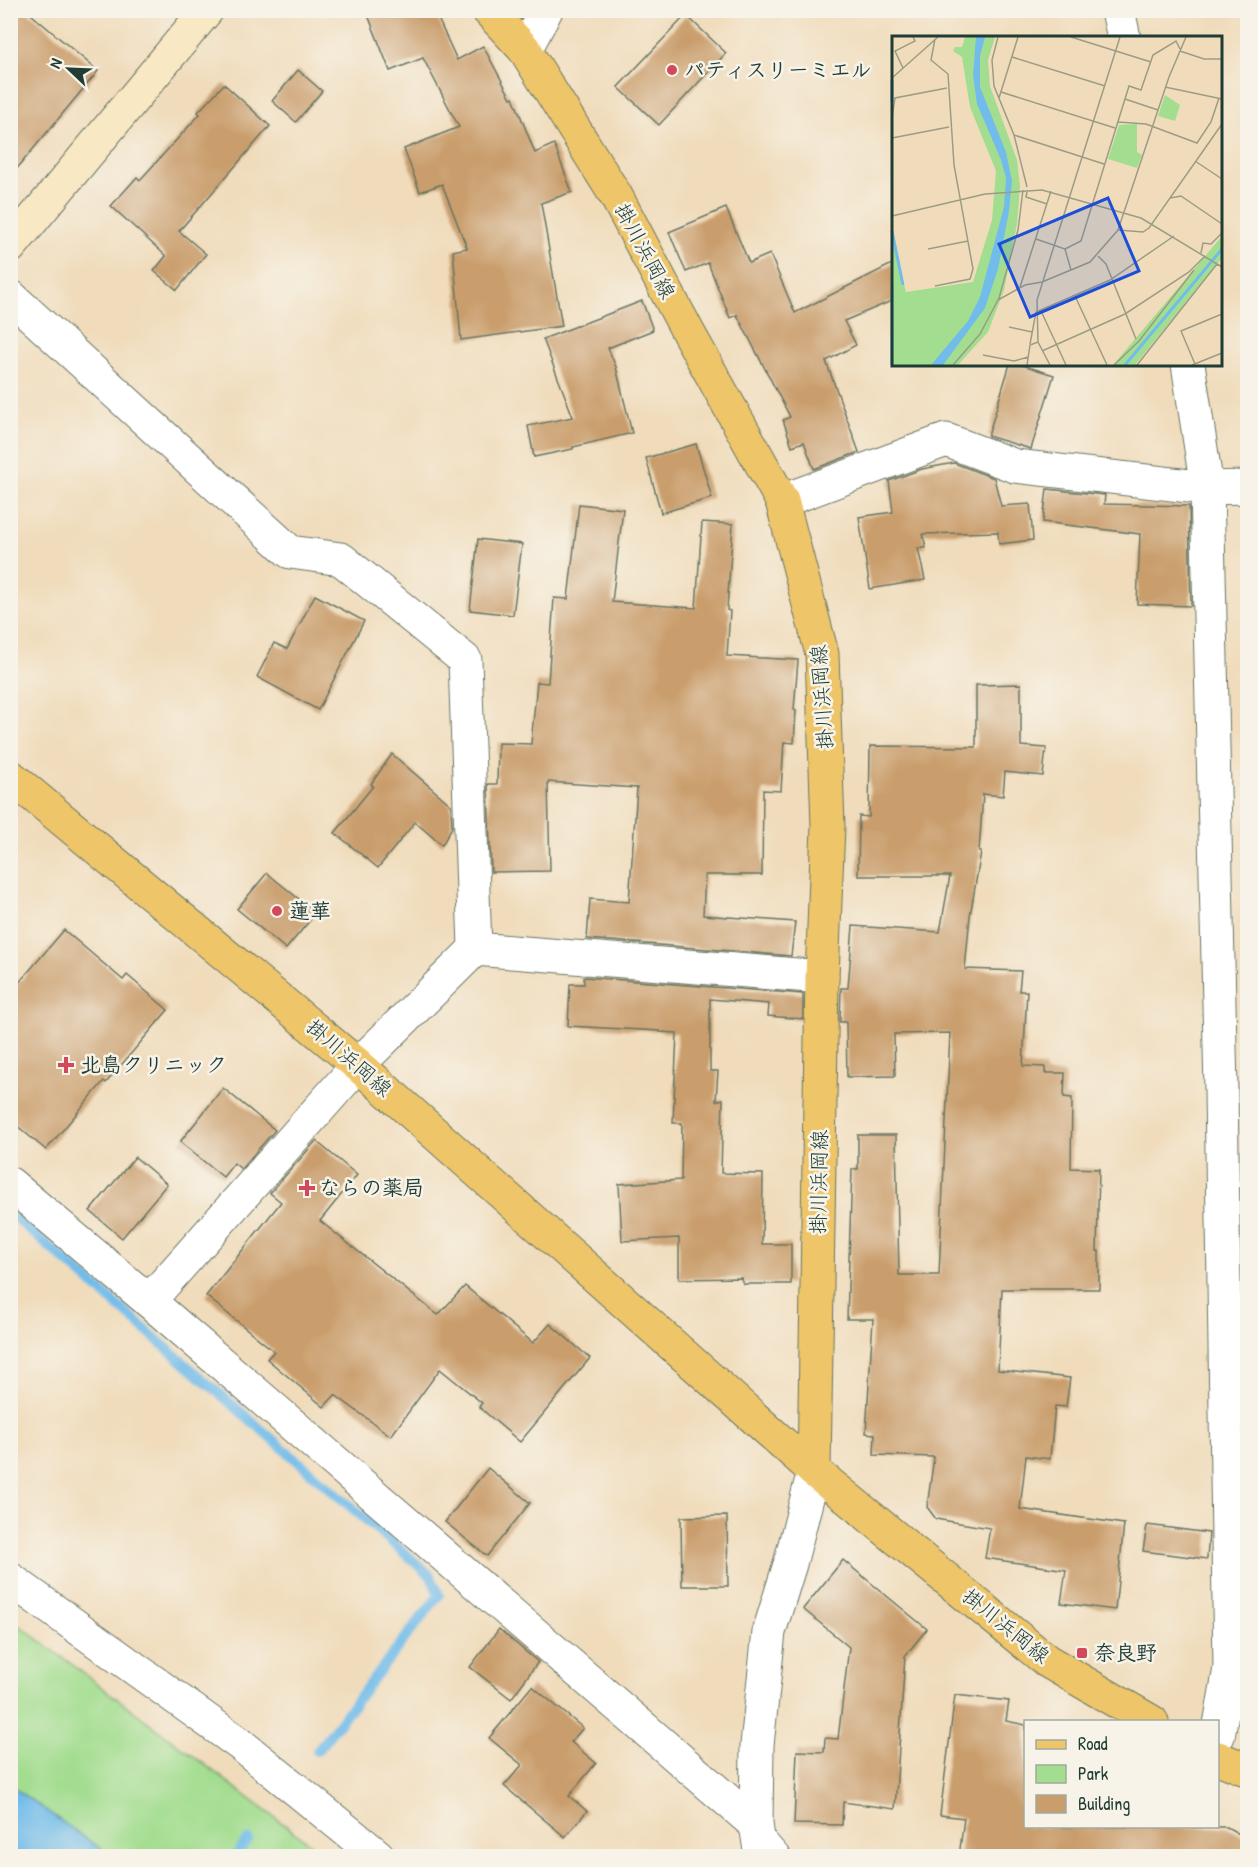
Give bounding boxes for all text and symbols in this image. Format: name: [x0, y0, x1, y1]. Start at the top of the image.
inset map: [892, 36, 1222, 366]
north arrow: [39, 39, 99, 99]
text: N: [43, 54, 67, 71]
place label: パティスリーミエル: [684, 55, 872, 84]
marker: パティスリーミエル: [665, 63, 679, 77]
street label: 掛川浜岡線: [608, 198, 683, 304]
street label: 掛川浜岡線: [803, 644, 840, 750]
place label: 蓮華: [289, 896, 331, 925]
marker: 蓮華: [270, 904, 284, 918]
street label: 掛川浜岡線: [300, 1012, 398, 1103]
place label: 北島クリニック: [80, 1050, 227, 1079]
marker: 北島クリニック: [57, 1056, 75, 1074]
street label: 掛川浜岡線: [803, 1129, 834, 1235]
place label: ならの薬局: [319, 1173, 424, 1202]
marker: ならの薬局: [300, 1181, 314, 1195]
street label: 掛川浜岡線: [956, 1581, 1056, 1670]
place label: 奈良野: [1094, 1638, 1157, 1667]
marker: 奈良野: [1075, 1646, 1089, 1660]
legend: [1024, 1720, 1219, 1828]
text: Road: [1078, 1731, 1108, 1756]
text: Park: [1078, 1761, 1109, 1786]
text: Building: [1078, 1791, 1130, 1816]

